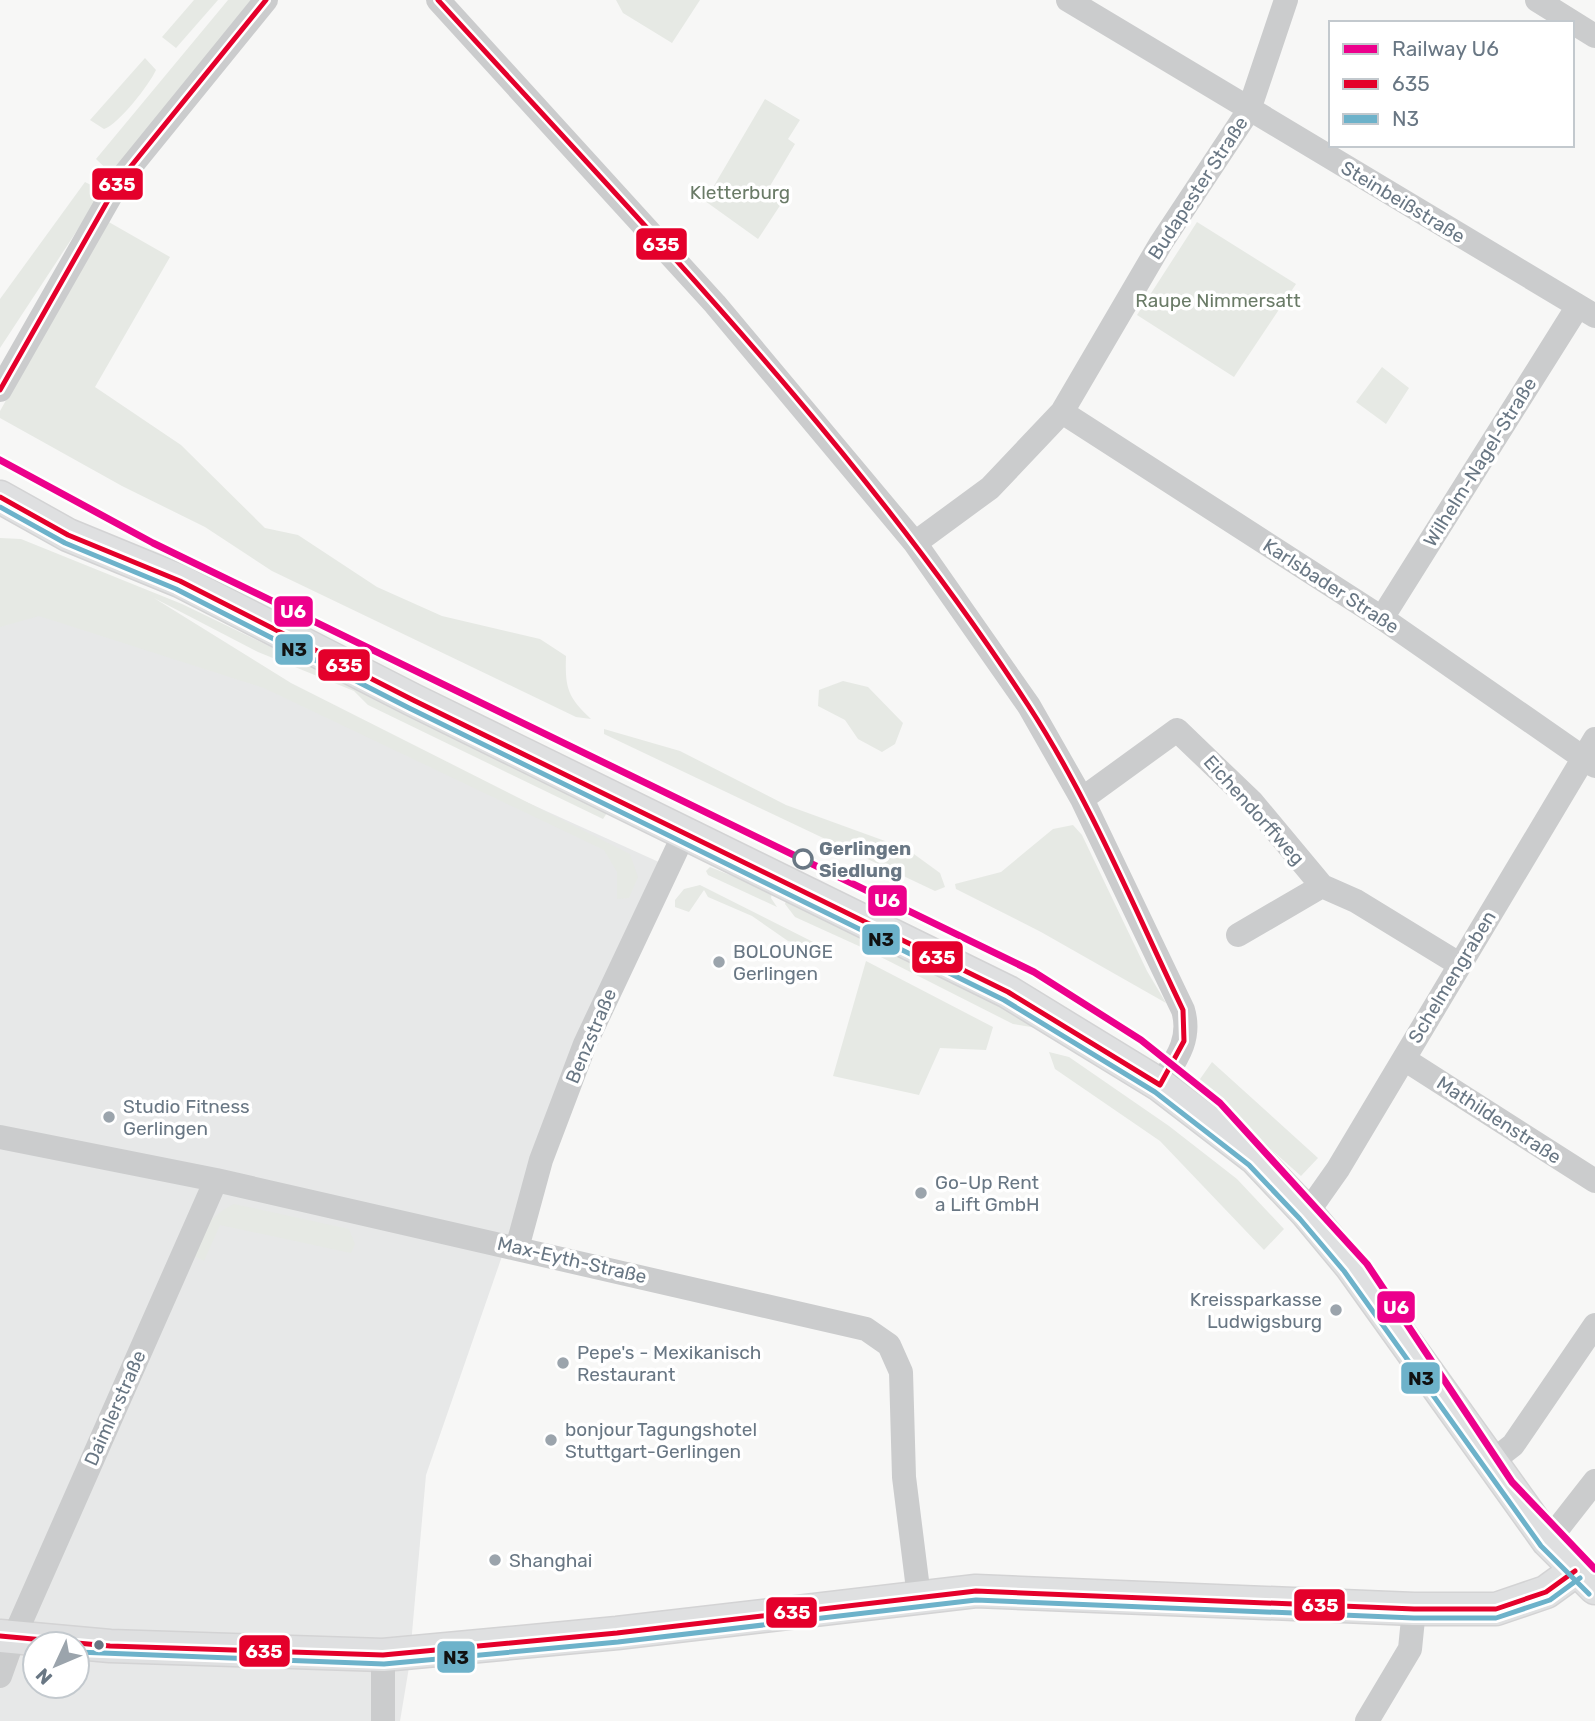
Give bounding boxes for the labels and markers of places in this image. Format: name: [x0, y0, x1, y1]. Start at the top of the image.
place label: Gerlingen Siedlung: [819, 837, 911, 882]
marker: Gerlingen Siedlung: [793, 849, 813, 869]
place label: BOLOUNGE Gerlingen: [733, 940, 833, 985]
marker: BOLOUNGE Gerlingen: [711, 954, 727, 970]
place label: Studio Fitness Gerlingen: [123, 1095, 250, 1140]
marker: Studio Fitness Gerlingen: [101, 1109, 117, 1125]
place label: Go-Up Rent a Lift GmbH: [935, 1171, 1040, 1216]
marker: Go-Up Rent a Lift GmbH: [913, 1185, 929, 1201]
place label: Kreissparkasse Ludwigsburg: [1190, 1288, 1322, 1333]
marker: Kreissparkasse Ludwigsburg: [1328, 1302, 1344, 1318]
place label: Pepe's - Mexikanisch Restaurant: [577, 1341, 761, 1386]
marker: Pepe's - Mexikanisch Restaurant: [555, 1355, 571, 1371]
place label: bonjour Tagungshotel Stuttgart-Gerlingen: [565, 1418, 757, 1463]
marker: bonjour Tagungshotel Stuttgart-Gerlingen: [543, 1432, 559, 1448]
place label: Shanghai: [509, 1549, 592, 1572]
marker: Shanghai: [487, 1552, 503, 1568]
unlabelled marker: [92, 1638, 106, 1652]

